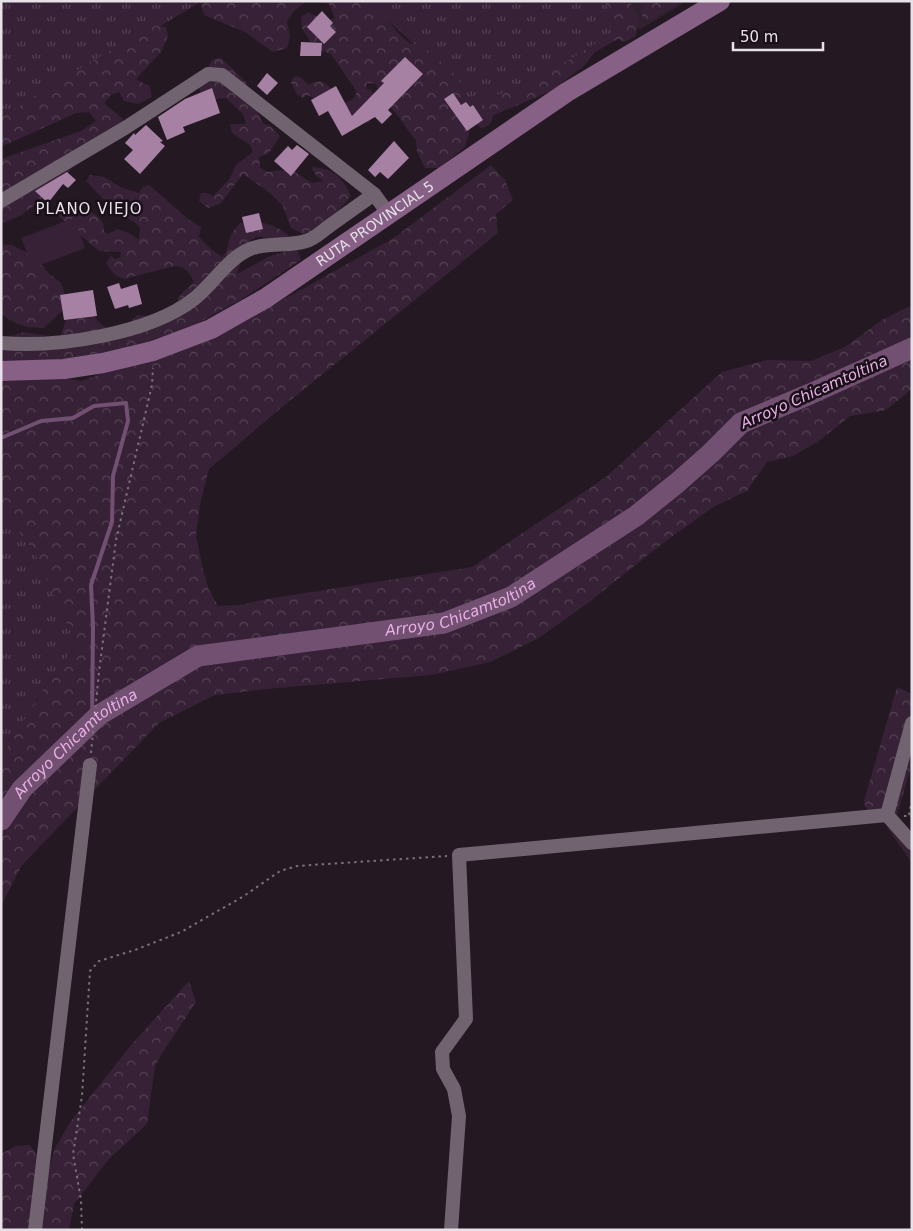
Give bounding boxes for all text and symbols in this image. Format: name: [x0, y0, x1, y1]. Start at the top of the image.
scale bar: [733, 20, 823, 52]
text: 50 m: [740, 28, 778, 46]
street label: RUTA PROVINCIAL 5: [313, 178, 437, 269]
district label: PLANO VIEJO: [35, 200, 143, 218]
water label: Arroyo Chicamtoltina: [737, 351, 890, 433]
water label: Arroyo Chicamtoltina: [383, 574, 539, 640]
water label: Arroyo Chicamtoltina: [9, 685, 141, 802]

